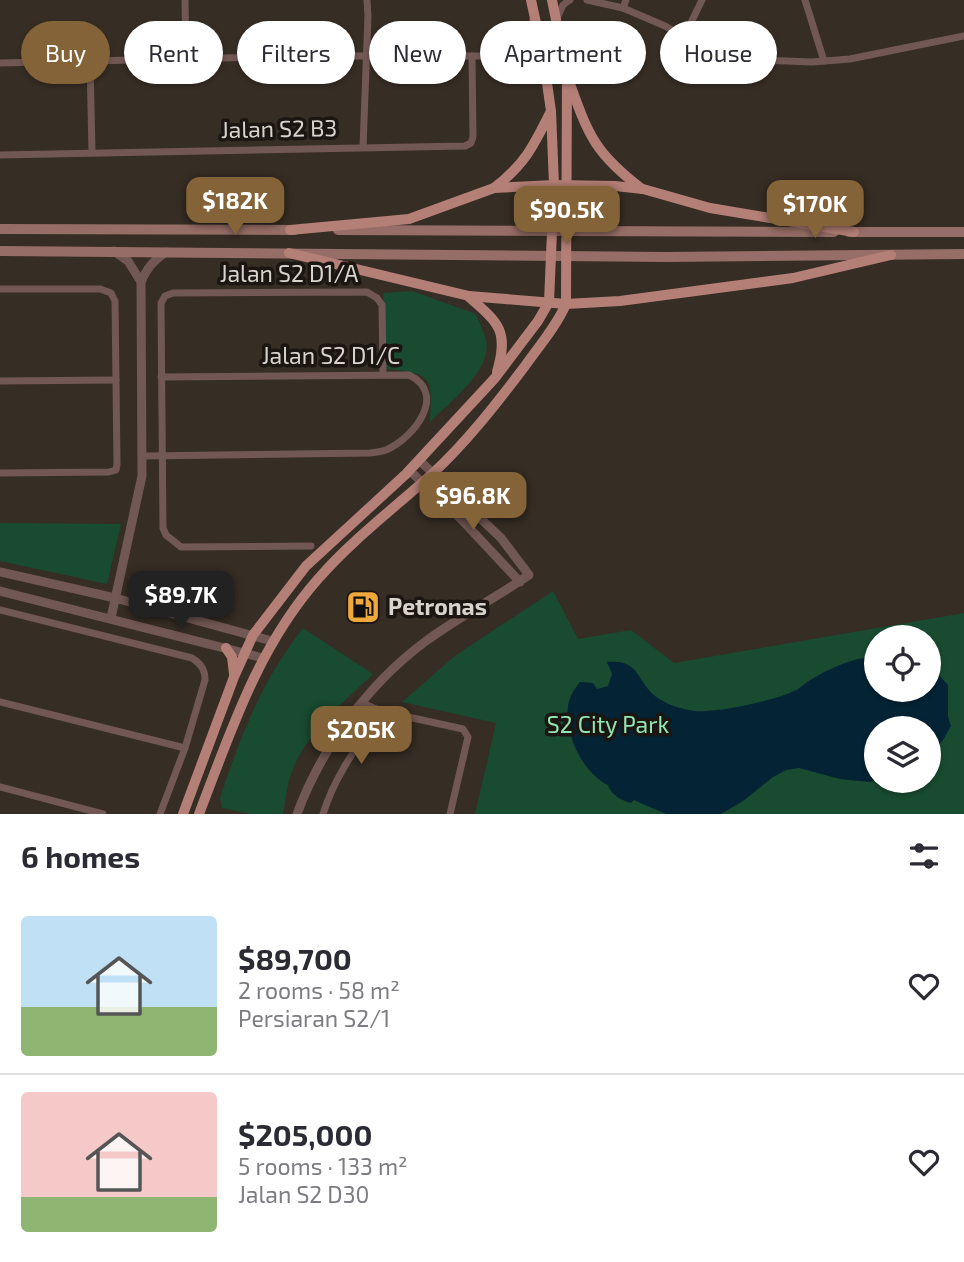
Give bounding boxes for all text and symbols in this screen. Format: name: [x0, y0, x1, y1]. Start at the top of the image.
chip: Buy: [21, 21, 110, 84]
chip: Rent: [124, 21, 223, 84]
chip: Filters: [237, 21, 355, 84]
chip: New: [369, 21, 466, 84]
chip: Apartment: [480, 21, 646, 84]
chip: House: [660, 21, 777, 84]
street label: Jalan S2 B3: [221, 113, 337, 143]
pin: $182K: [186, 177, 284, 237]
pin: $170K: [766, 180, 864, 240]
text: $182K: [202, 186, 268, 214]
pin: $90.5K: [510, 187, 624, 246]
text: $170K: [783, 189, 847, 217]
text: $90.5K: [530, 195, 604, 223]
street label: Jalan S2 D1/A: [220, 259, 359, 287]
street label: Jalan S2 D1/C: [262, 341, 400, 369]
pin: $96.8K: [416, 472, 530, 532]
text: $96.8K: [435, 481, 511, 509]
pin: $89.7K: [124, 572, 238, 631]
text: $89.7K: [145, 580, 217, 608]
fuel station icon: Petronas: [344, 588, 382, 626]
place label: Petronas: [388, 592, 487, 620]
map controls: [864, 625, 941, 793]
button: locate: [864, 625, 941, 702]
pin: $205K: [312, 706, 410, 766]
park label: S2 City Park: [547, 710, 669, 738]
text: $205K: [327, 715, 395, 743]
button: layers: [864, 716, 941, 793]
icon: filters: [905, 837, 943, 875]
text: 6 homes: [21, 838, 140, 874]
text: $89,700: [238, 940, 352, 976]
icon: home: [77, 944, 161, 1028]
icon: heart: [905, 967, 943, 1005]
text: 2 rooms · 58 m²: [238, 976, 400, 1004]
text: Persiaran S2/1: [238, 1004, 390, 1032]
text: $205,000: [238, 1116, 372, 1152]
icon: home: [77, 1120, 161, 1204]
icon: heart: [905, 1143, 943, 1181]
text: 5 rooms · 133 m²: [238, 1152, 408, 1180]
text: Jalan S2 D30: [238, 1180, 369, 1208]

